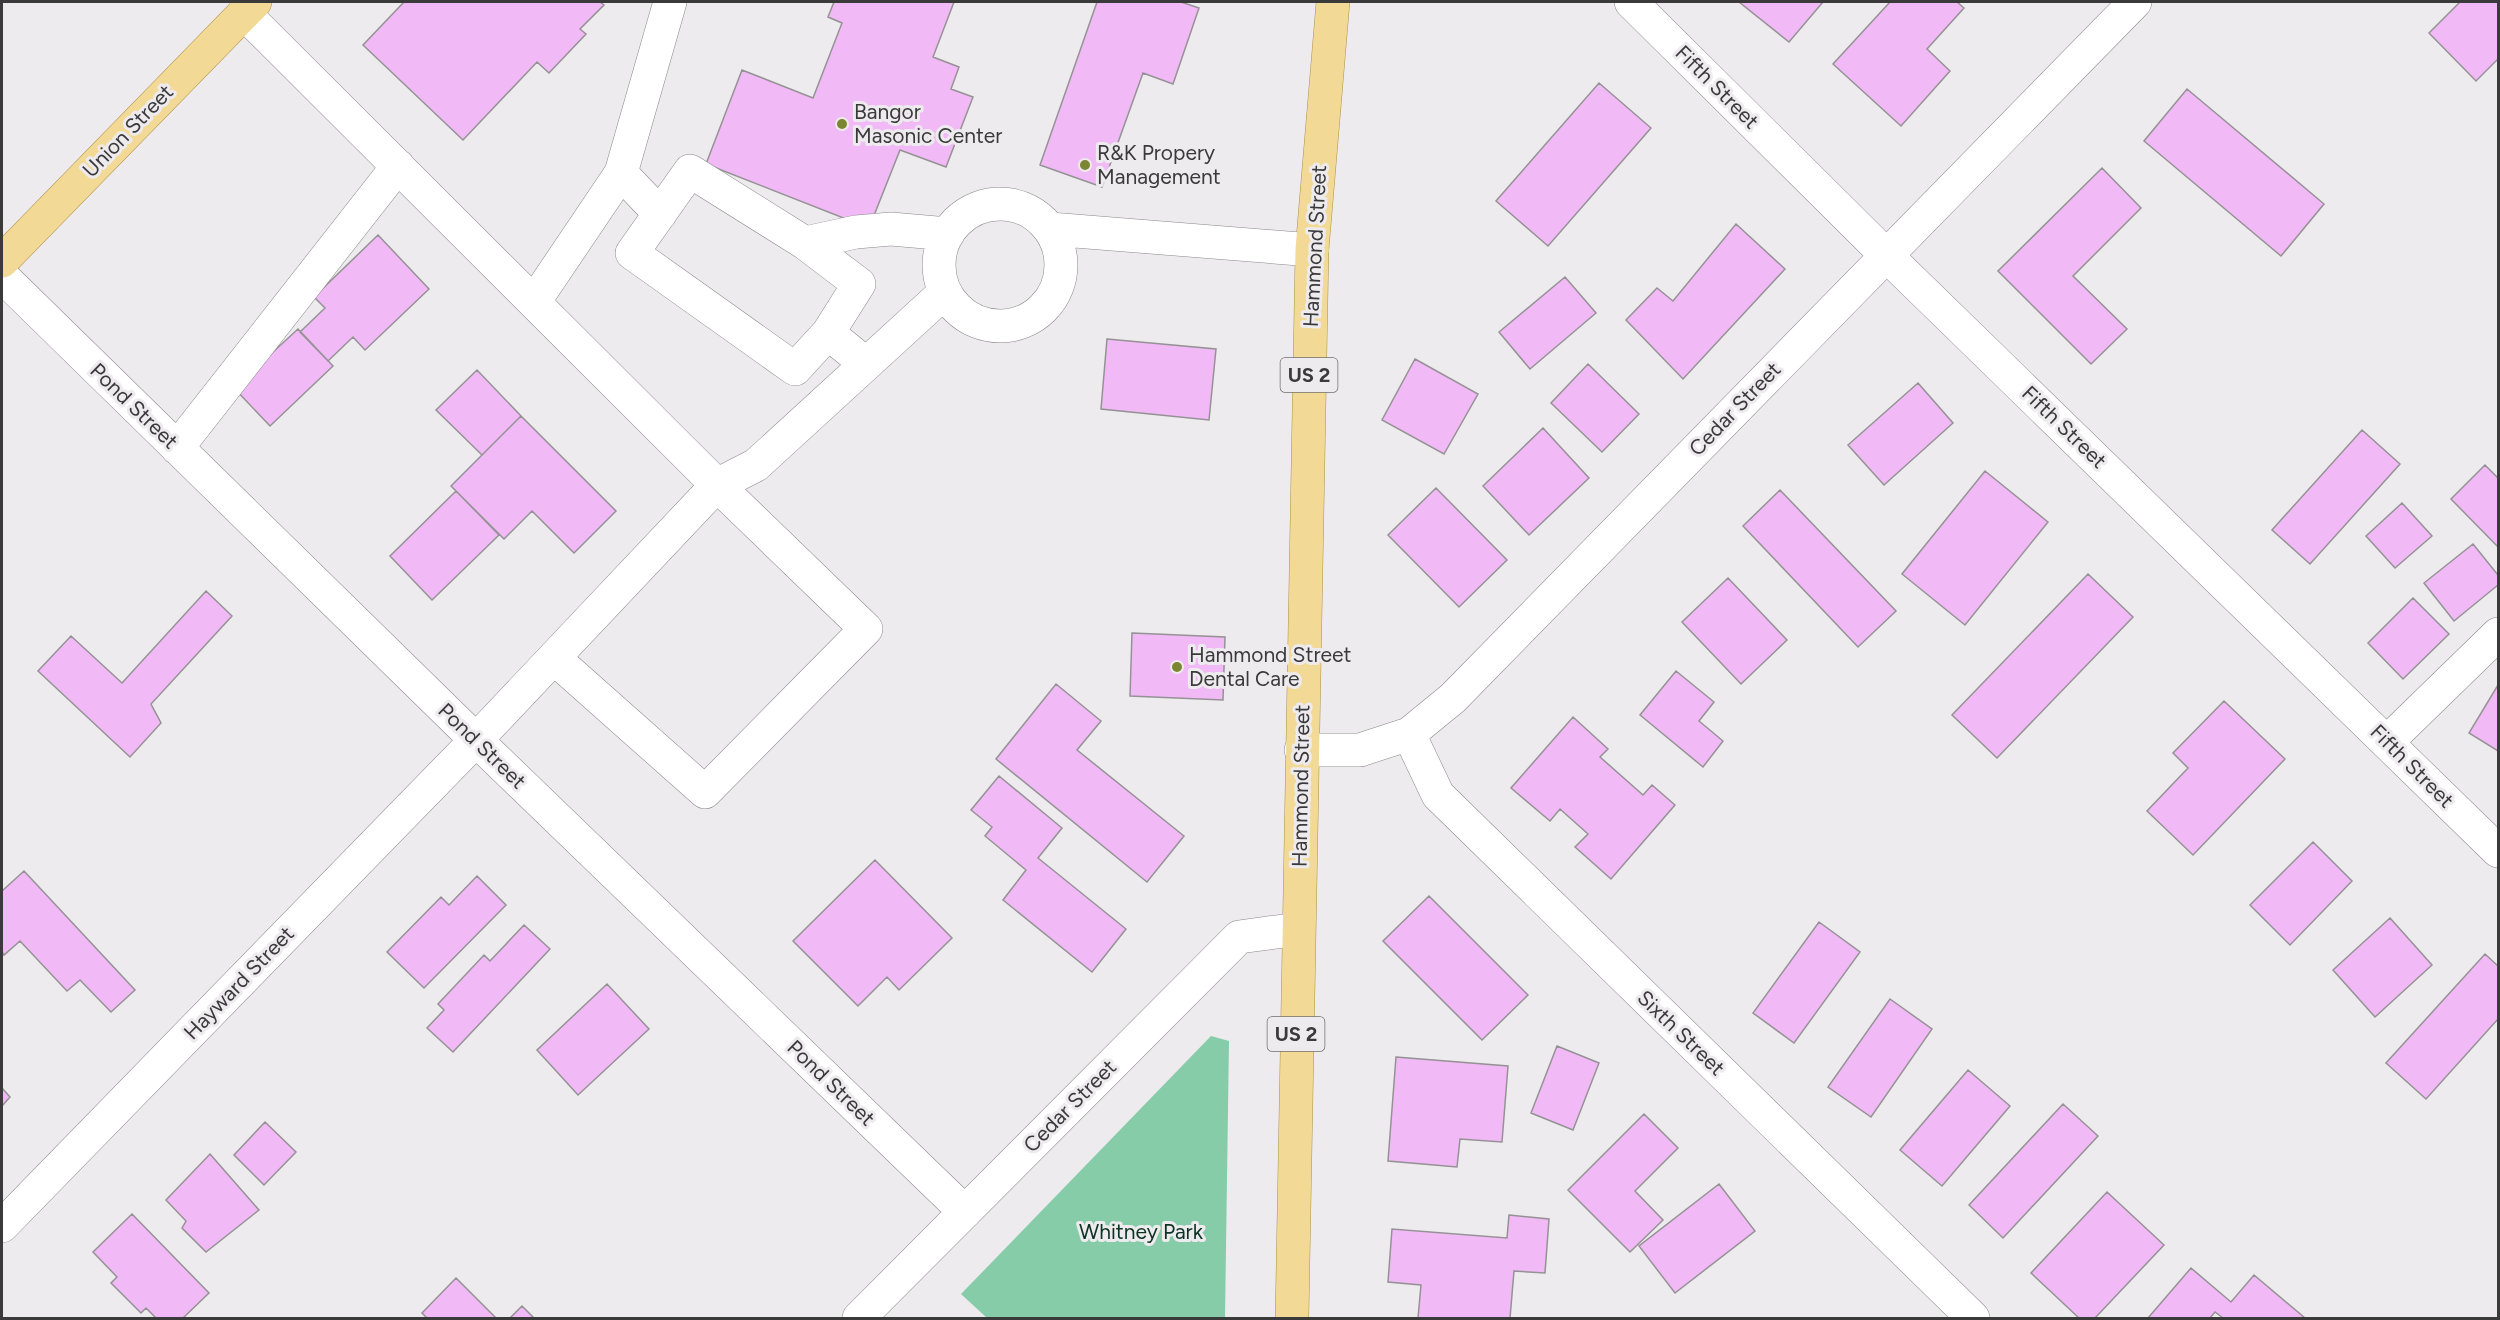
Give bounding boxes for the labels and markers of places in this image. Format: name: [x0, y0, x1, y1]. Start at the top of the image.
place label: Bangor Masonic Center: [854, 99, 1002, 148]
marker: Bangor Masonic Center: [835, 117, 849, 131]
place label: R&K Propery Management: [1097, 140, 1221, 189]
marker: R&K Propery Management: [1078, 158, 1092, 172]
place label: Hammond Street Dental Care: [1189, 642, 1351, 691]
marker: Hammond Street Dental Care: [1170, 660, 1184, 674]

